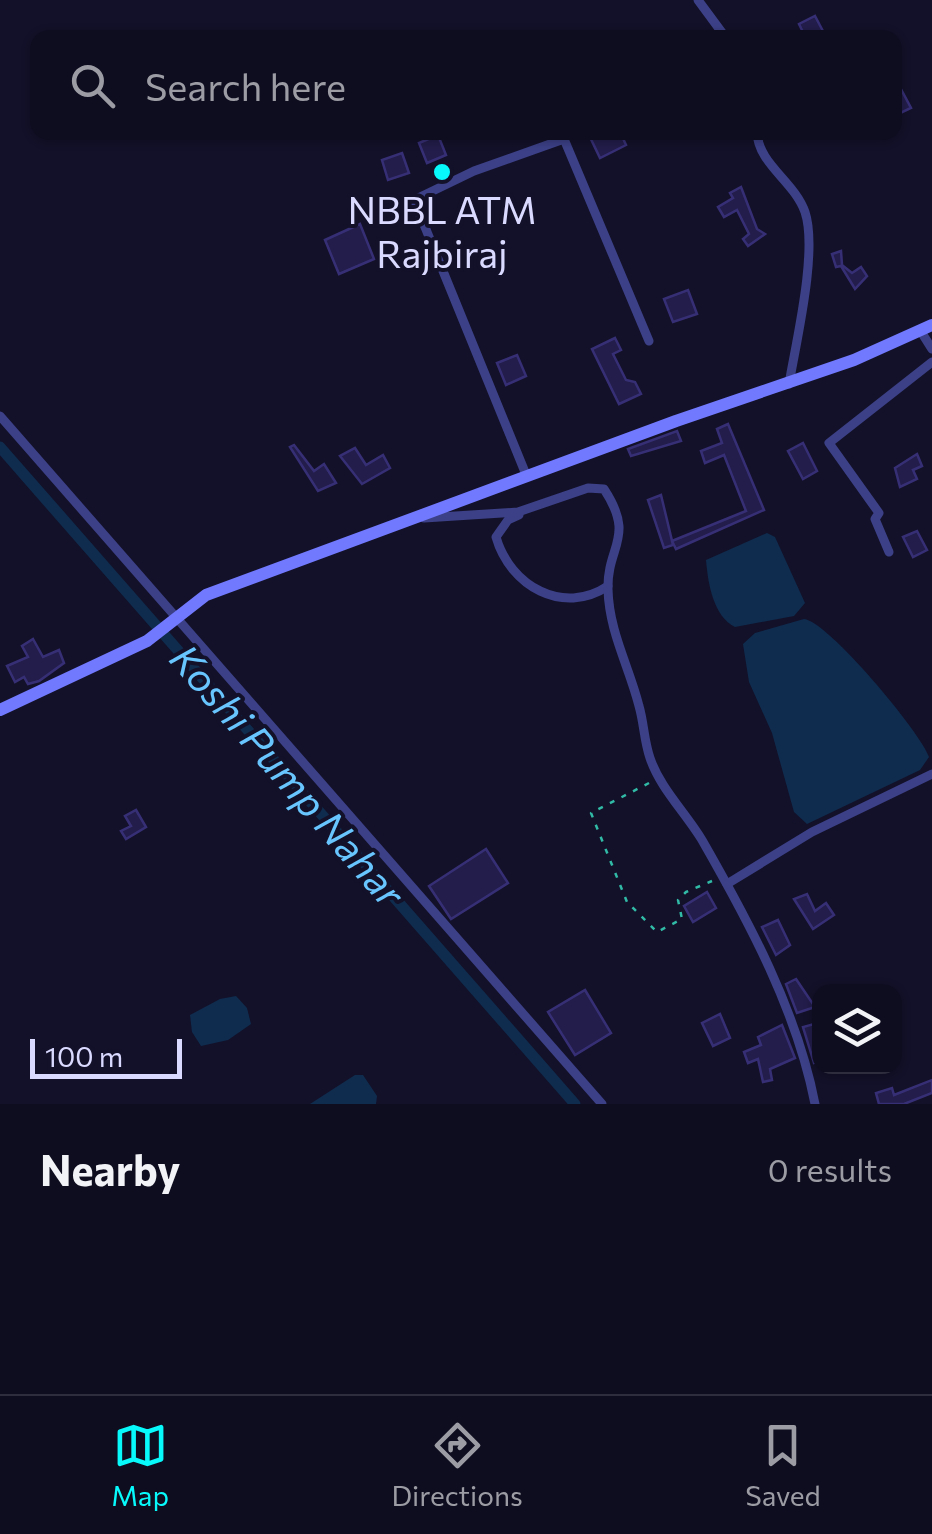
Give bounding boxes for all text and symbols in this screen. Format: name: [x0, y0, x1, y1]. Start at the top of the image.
search box: [30, 30, 902, 140]
icon: search: [65, 58, 120, 113]
text: Search here: [145, 62, 346, 109]
marker: NBBL ATM Rajbiraj: [431, 161, 453, 183]
place label: NBBL ATM Rajbiraj: [347, 185, 537, 276]
water label: Koshi Pump Nahar: [161, 633, 418, 917]
map controls: [812, 984, 902, 1074]
button: layers: [812, 984, 902, 1074]
scale bar: [30, 1034, 182, 1078]
text: 100 m: [45, 1039, 123, 1073]
text: Nearby: [40, 1143, 180, 1195]
text: 0 results: [768, 1149, 892, 1189]
tab: Map: [111, 1418, 169, 1512]
tab: Directions: [391, 1418, 523, 1512]
tab: Saved: [745, 1418, 821, 1512]

